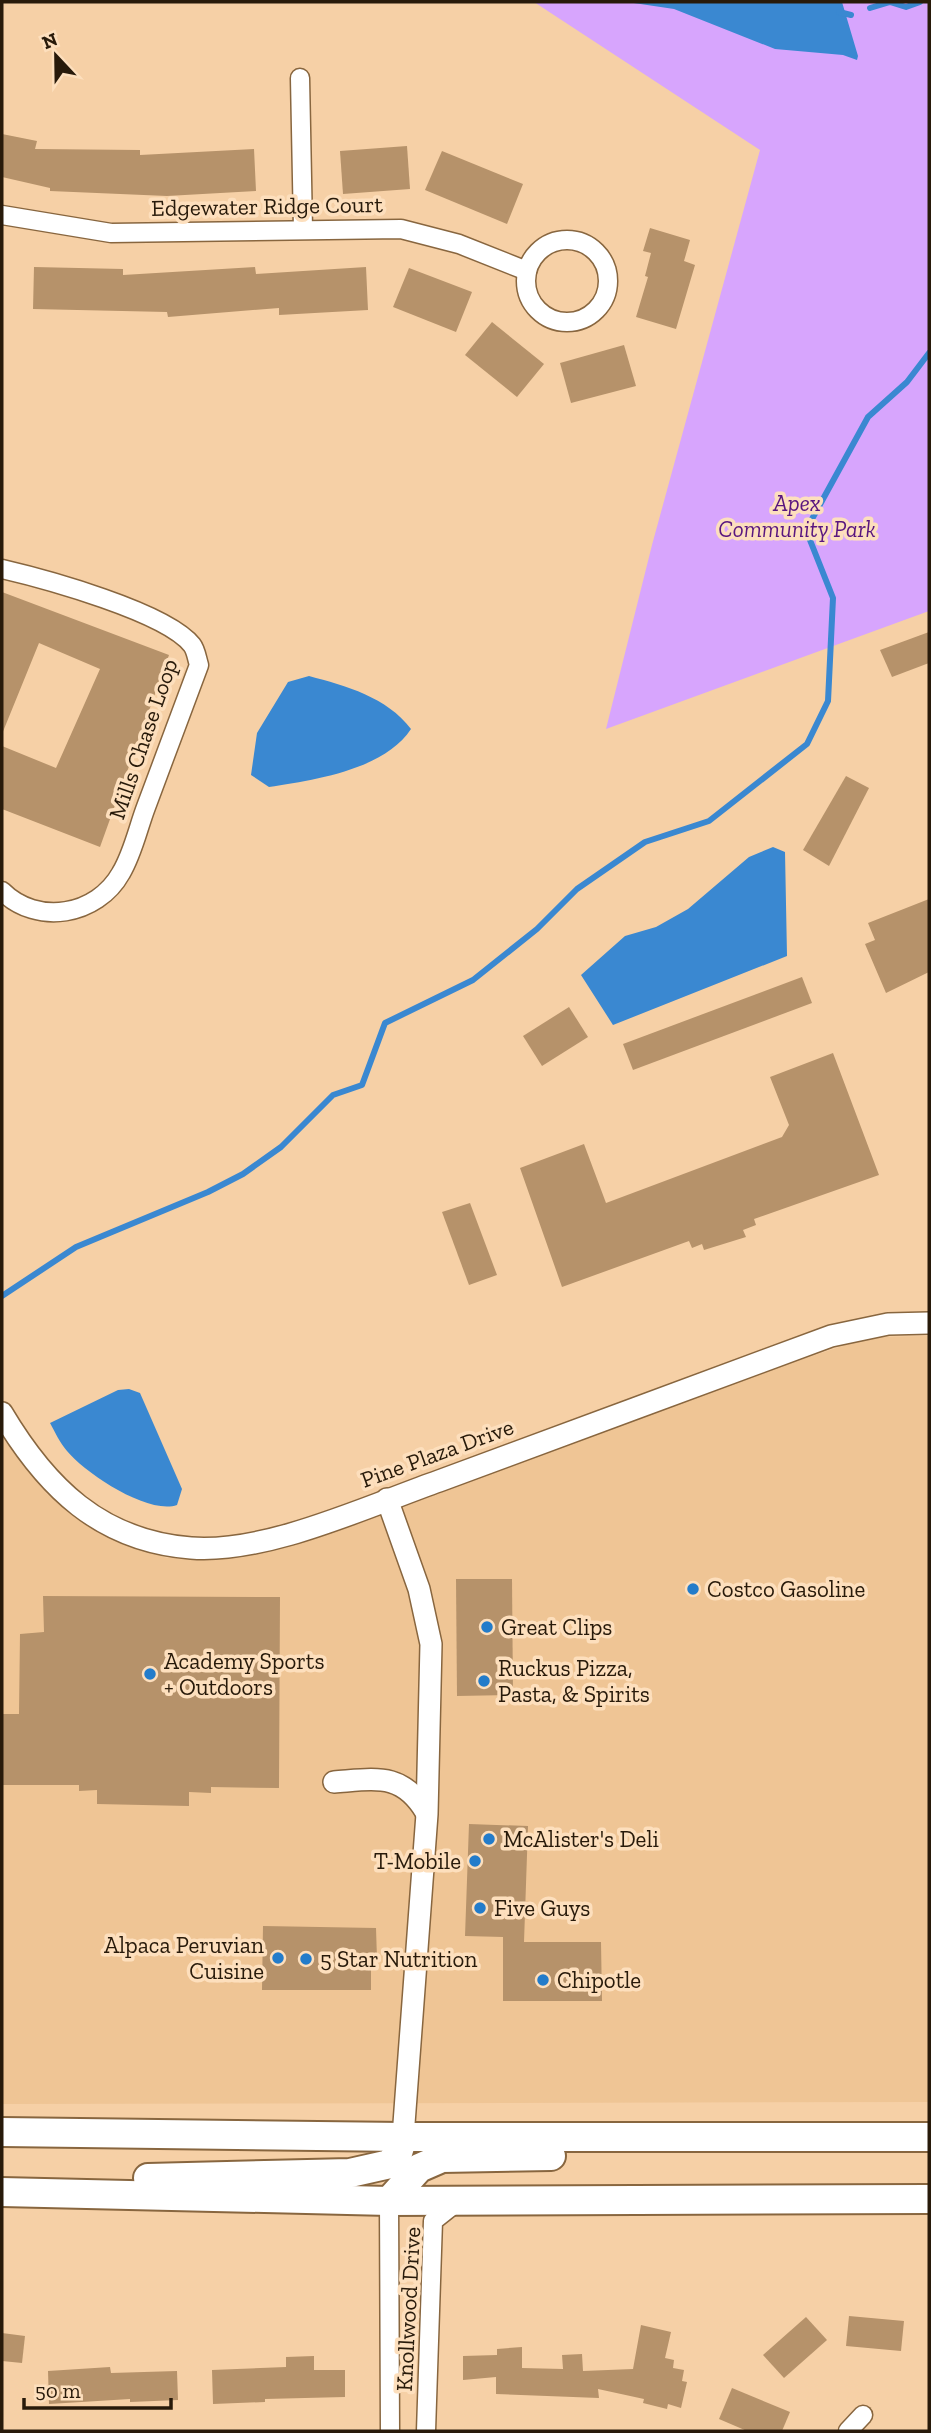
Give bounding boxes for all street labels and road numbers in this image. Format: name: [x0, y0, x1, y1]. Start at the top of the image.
street label: Edgewater Ridge Court: [151, 190, 383, 222]
street label: Mills Chase Loop: [102, 655, 184, 823]
street label: Pine Plaza Drive: [357, 1412, 517, 1494]
street label: Knollwood Drive: [390, 2226, 426, 2392]

